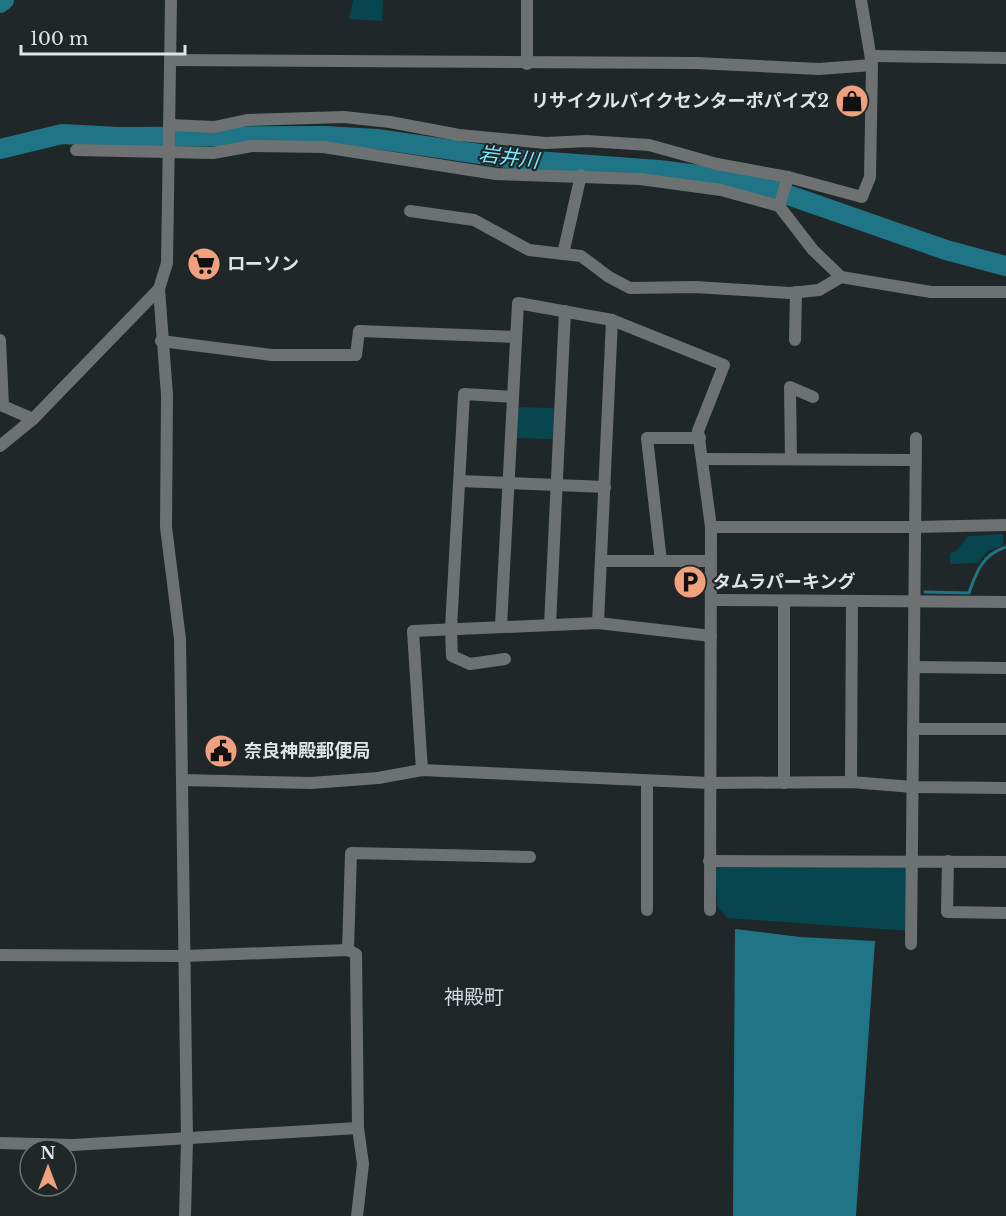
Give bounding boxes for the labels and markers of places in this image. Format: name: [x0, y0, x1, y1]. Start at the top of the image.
shop icon: リサイクルバイクセンターポパイズ2: [834, 83, 870, 119]
place label: リサイクルバイクセンターポパイズ2: [531, 90, 829, 112]
supermarket icon: ローソン: [186, 246, 222, 282]
place label: ローソン: [227, 253, 299, 275]
parking icon: タムラパーキング: [672, 564, 708, 600]
place label: タムラパーキング: [713, 571, 855, 593]
public building icon: 奈良神殿郵便局: [203, 733, 239, 769]
place label: 奈良神殿郵便局: [244, 740, 370, 762]

